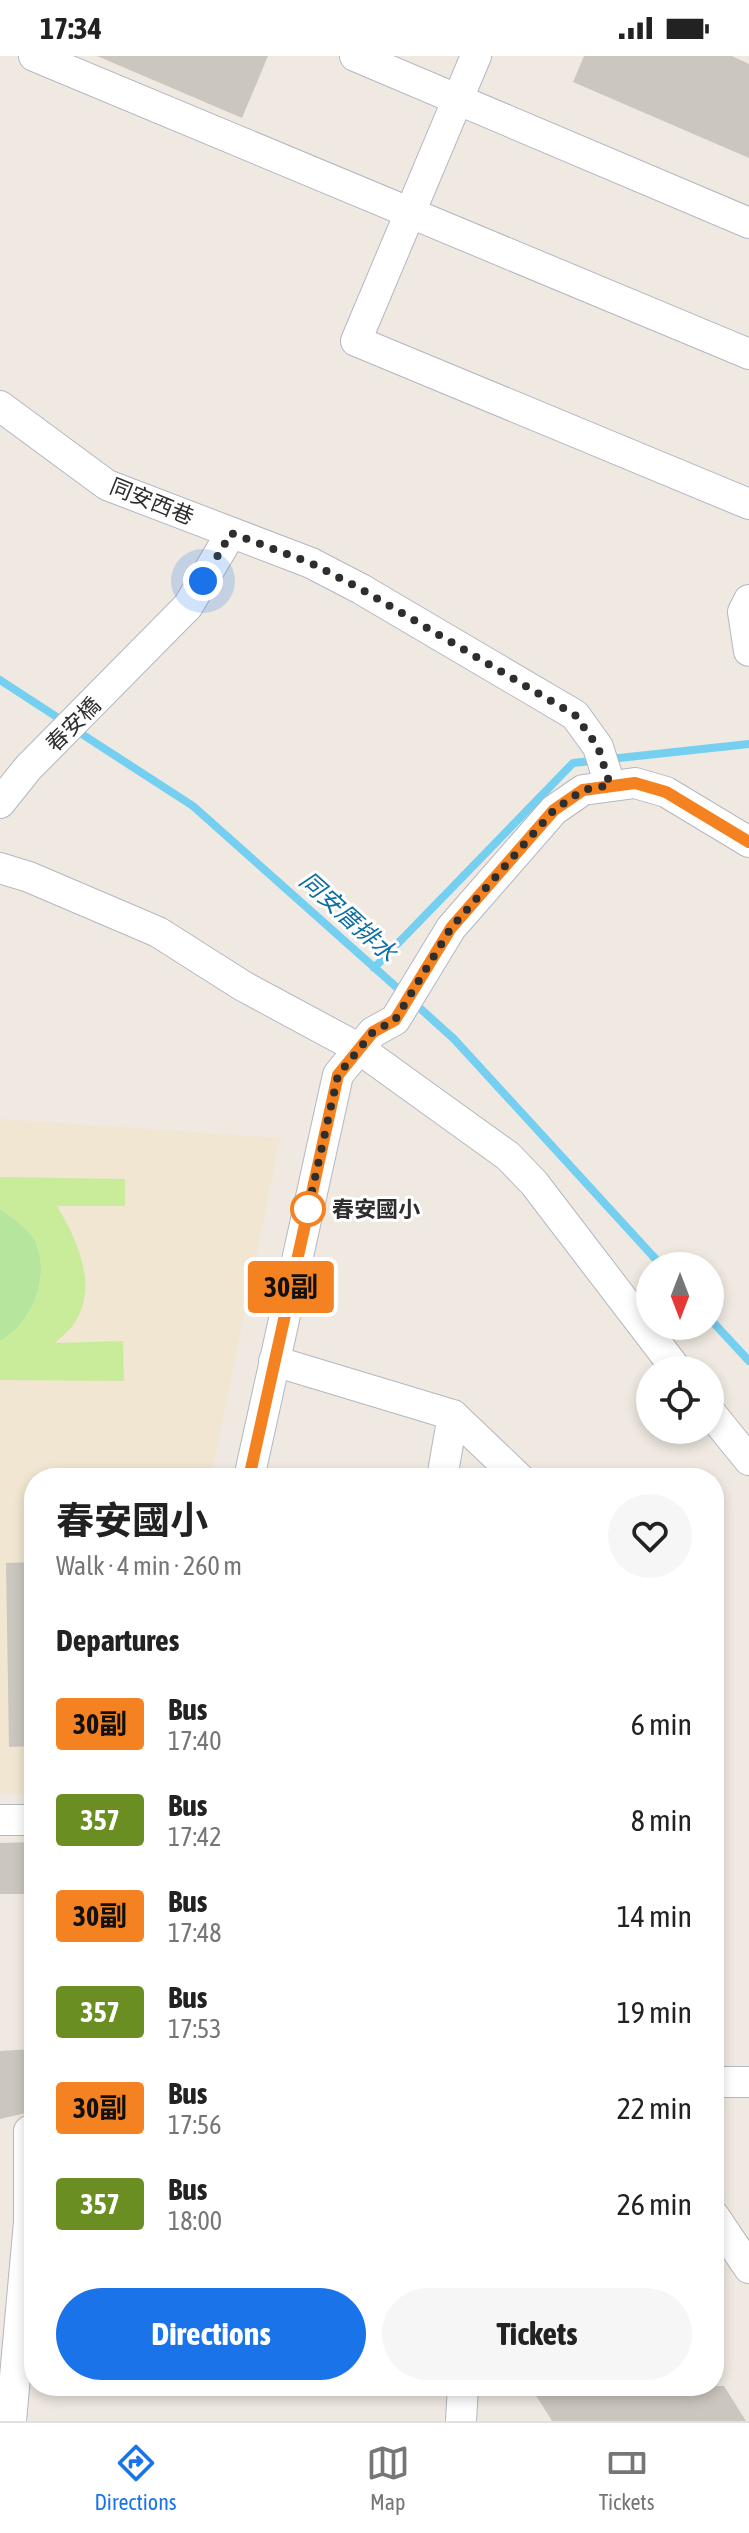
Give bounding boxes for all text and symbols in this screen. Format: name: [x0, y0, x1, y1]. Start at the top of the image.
text: 17:34: [40, 11, 102, 45]
street label: 同安西巷: [106, 472, 198, 530]
your location: [183, 561, 223, 601]
street label: 春安橋: [40, 691, 106, 757]
water label: 同安厝排水: [295, 866, 403, 967]
marker: 春安國小: [291, 1192, 325, 1226]
place label: 春安國小: [332, 1196, 420, 1222]
north arrow: [636, 1252, 724, 1340]
map controls: [636, 1252, 724, 1444]
line badge: 30副: [245, 1261, 337, 1313]
text: 30副: [264, 1271, 318, 1303]
button: locate: [636, 1356, 724, 1444]
button: heart: [608, 1494, 692, 1578]
text: 春安國小: [56, 1499, 208, 1542]
text: Walk · 4 min · 260 m: [56, 1551, 242, 1581]
text: Departures: [56, 1623, 179, 1657]
text: Bus: [168, 1692, 207, 1726]
text: 6 min: [631, 1707, 692, 1741]
text: 30副: [73, 1708, 127, 1740]
text: 17:40: [168, 1726, 222, 1756]
text: Bus: [168, 1788, 207, 1822]
text: 8 min: [631, 1803, 692, 1837]
text: 357: [80, 1804, 120, 1836]
text: 17:42: [168, 1822, 222, 1852]
text: Bus: [168, 1884, 207, 1918]
text: 14 min: [617, 1899, 692, 1933]
text: 30副: [73, 1900, 127, 1932]
text: 17:48: [168, 1918, 222, 1948]
text: Bus: [168, 1980, 207, 2014]
text: 19 min: [617, 1995, 692, 2029]
text: 357: [80, 1996, 120, 2028]
text: 17:53: [168, 2014, 222, 2044]
text: Bus: [168, 2076, 207, 2110]
text: 22 min: [617, 2091, 692, 2125]
text: 30副: [73, 2092, 127, 2124]
text: 17:56: [168, 2110, 222, 2140]
text: Bus: [168, 2172, 207, 2206]
text: 26 min: [617, 2187, 692, 2221]
text: 357: [80, 2188, 120, 2220]
text: 18:00: [168, 2206, 222, 2236]
button: Directions: [56, 2288, 366, 2380]
button: Tickets: [382, 2288, 692, 2380]
tab: Directions: [95, 2441, 177, 2515]
tab: Map: [366, 2441, 410, 2515]
tab: Tickets: [599, 2441, 654, 2515]

